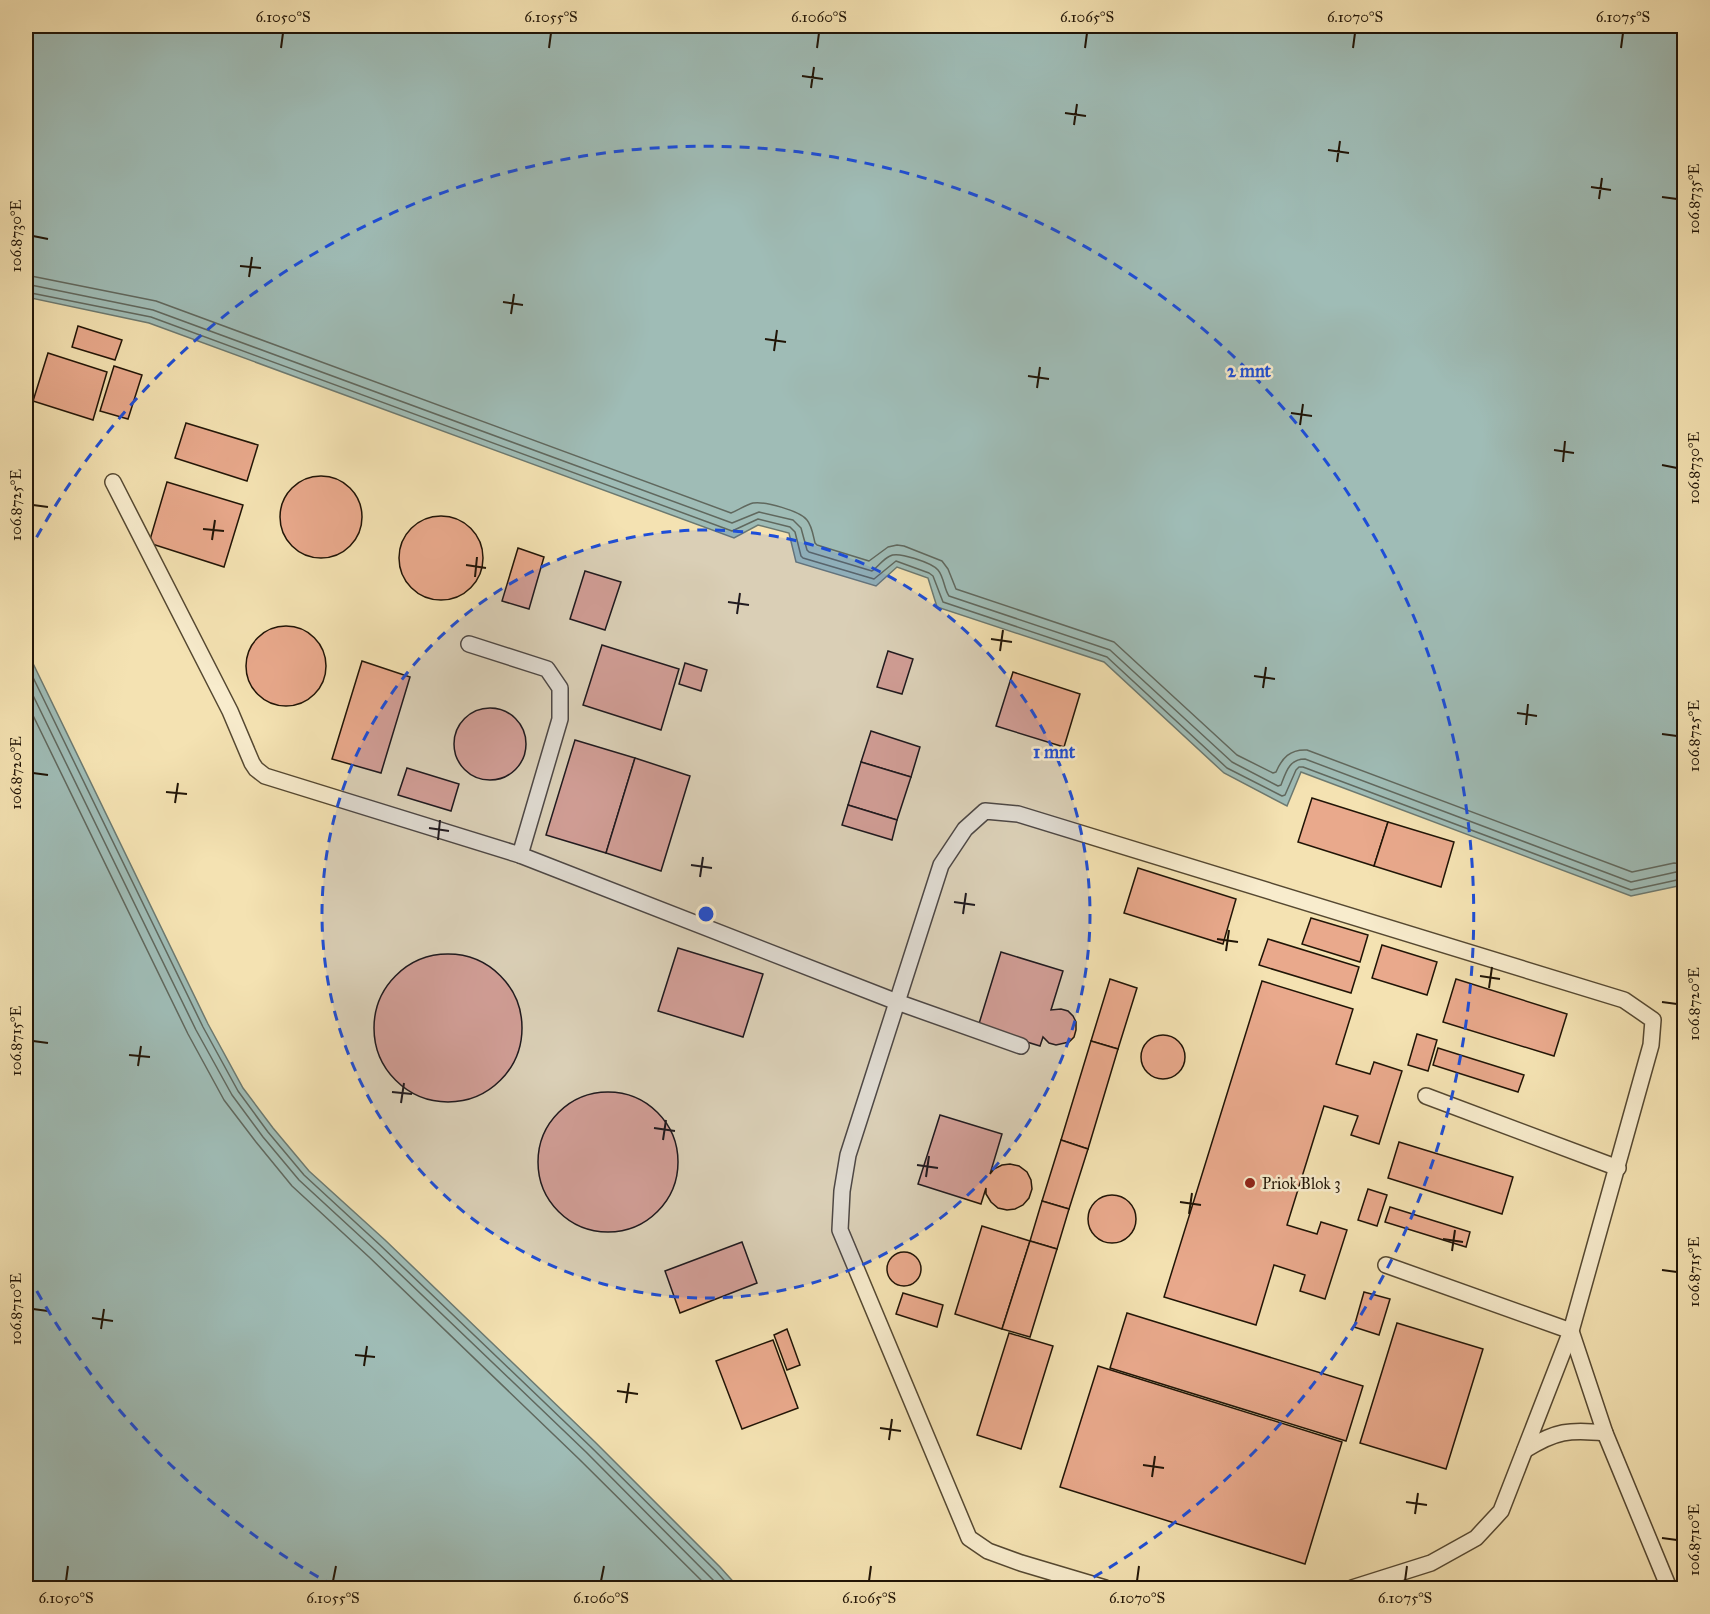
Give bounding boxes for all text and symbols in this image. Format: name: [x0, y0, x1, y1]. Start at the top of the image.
text: 6.1050°S: [255, 8, 311, 26]
text: 6.1055°S: [524, 8, 578, 26]
text: 6.1060°S: [791, 8, 847, 26]
text: 6.1065°S: [1060, 8, 1114, 26]
text: 6.1070°S: [1327, 8, 1383, 26]
text: 6.1075°S: [1596, 8, 1650, 26]
text: 106.8735°E: [1685, 163, 1703, 234]
text: 106.8730°E: [7, 200, 25, 272]
text: 2 mnt: [1227, 360, 1272, 382]
text: 106.8730°E: [1685, 432, 1703, 504]
text: 106.8725°E: [7, 469, 25, 541]
text: 106.8725°E: [1685, 700, 1703, 772]
text: 106.8720°E: [7, 736, 25, 810]
text: 1 mnt: [1033, 741, 1076, 763]
centre of rings: [696, 904, 716, 924]
text: 106.8720°E: [1685, 967, 1703, 1041]
text: 106.8715°E: [7, 1006, 25, 1076]
place label: Priok Blok 3: [1262, 1174, 1341, 1193]
marker: Priok Blok 3: [1243, 1176, 1257, 1190]
text: 106.8715°E: [1685, 1237, 1703, 1307]
text: 106.8710°E: [7, 1273, 25, 1345]
text: 106.8710°E: [1685, 1504, 1703, 1576]
text: 6.1050°S: [38, 1589, 94, 1607]
text: 6.1055°S: [306, 1589, 360, 1607]
text: 6.1060°S: [573, 1589, 629, 1607]
text: 6.1065°S: [842, 1589, 896, 1607]
text: 6.1070°S: [1109, 1589, 1165, 1607]
text: 6.1075°S: [1378, 1589, 1432, 1607]

